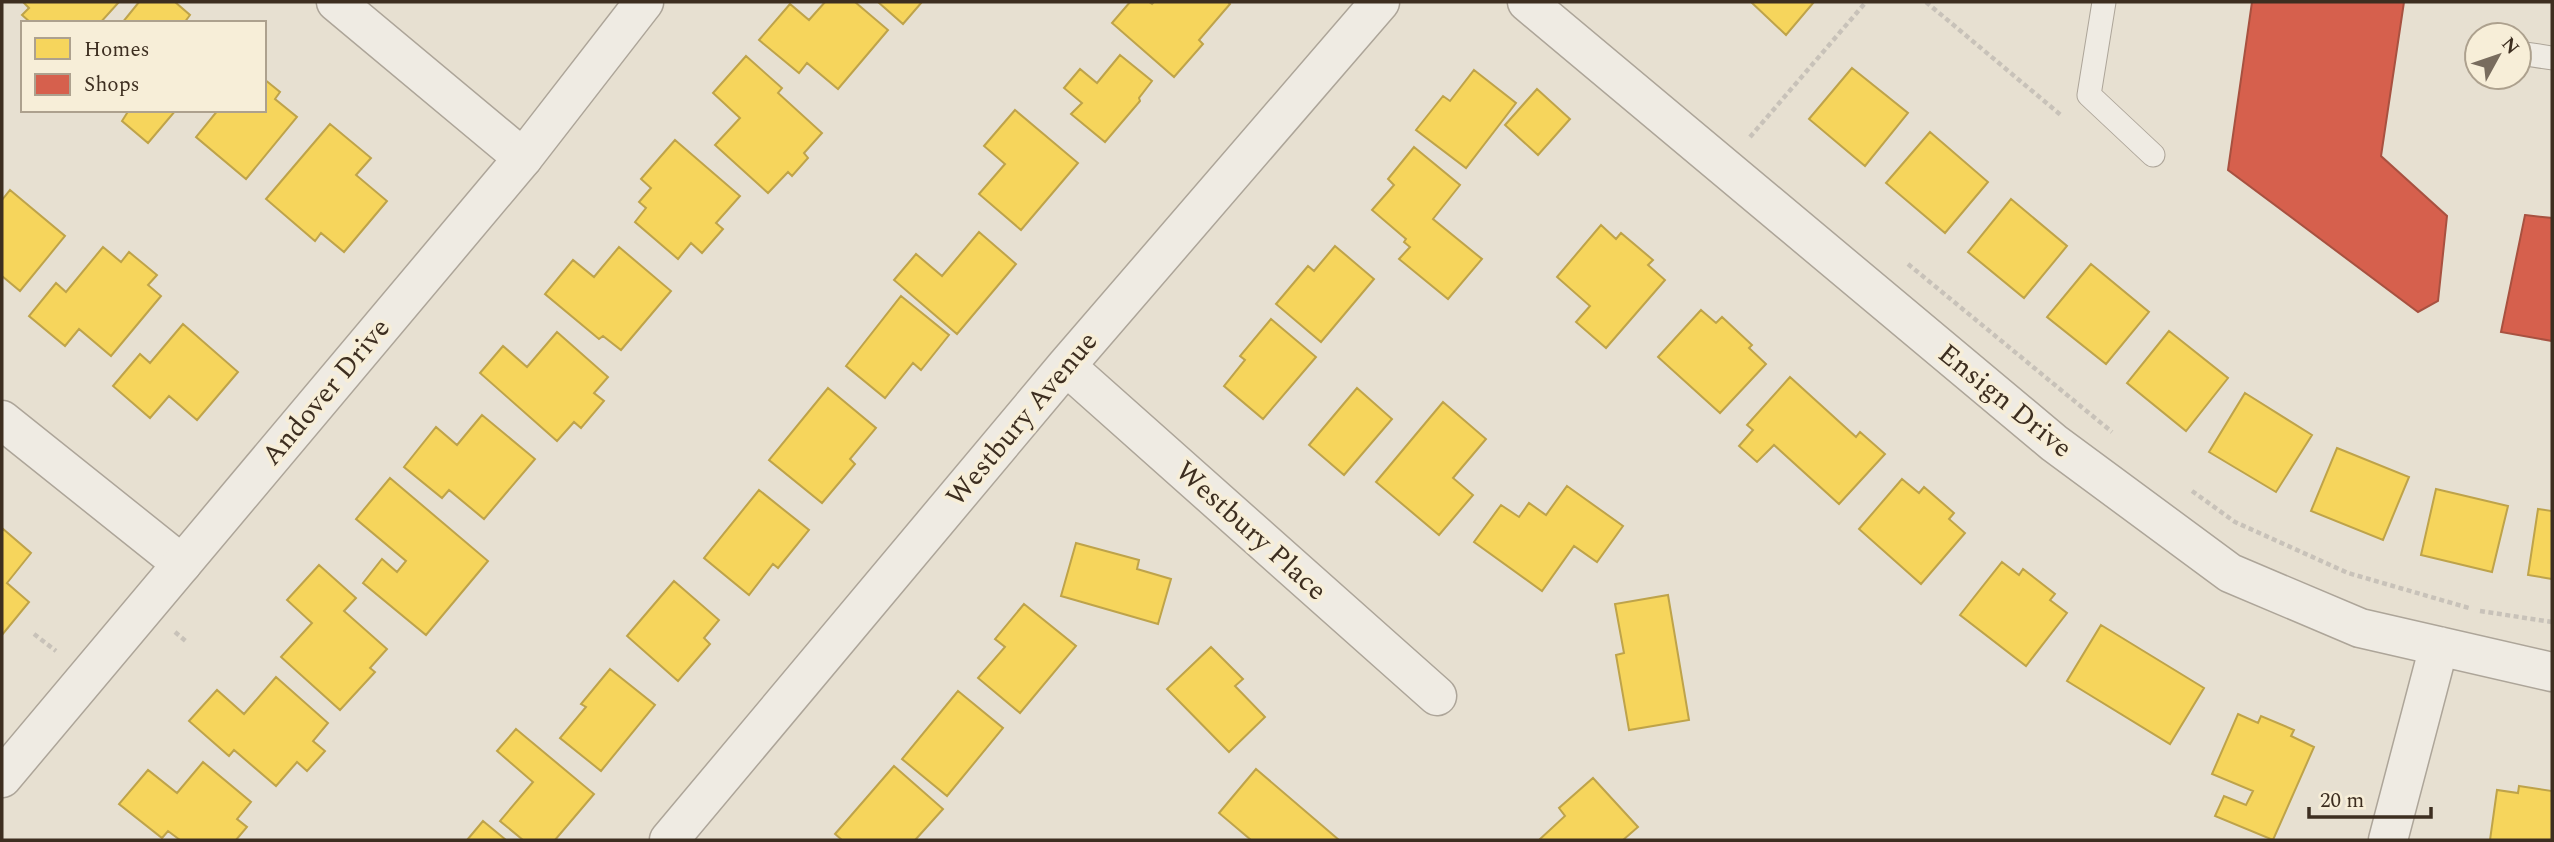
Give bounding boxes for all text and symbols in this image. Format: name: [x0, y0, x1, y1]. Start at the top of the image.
legend: [21, 21, 266, 112]
north arrow: [2463, 21, 2533, 91]
text: N: [2494, 31, 2526, 61]
text: Homes: [84, 34, 150, 66]
text: Shops: [84, 69, 140, 101]
street label: Andover Drive: [251, 309, 401, 475]
street label: Westbury Avenue: [936, 322, 1108, 516]
street label: Ensign Drive: [1928, 333, 2082, 469]
street label: Westbury Place: [1165, 451, 1337, 611]
scale bar: [2309, 776, 2432, 820]
text: 20 m: [2320, 785, 2364, 817]

